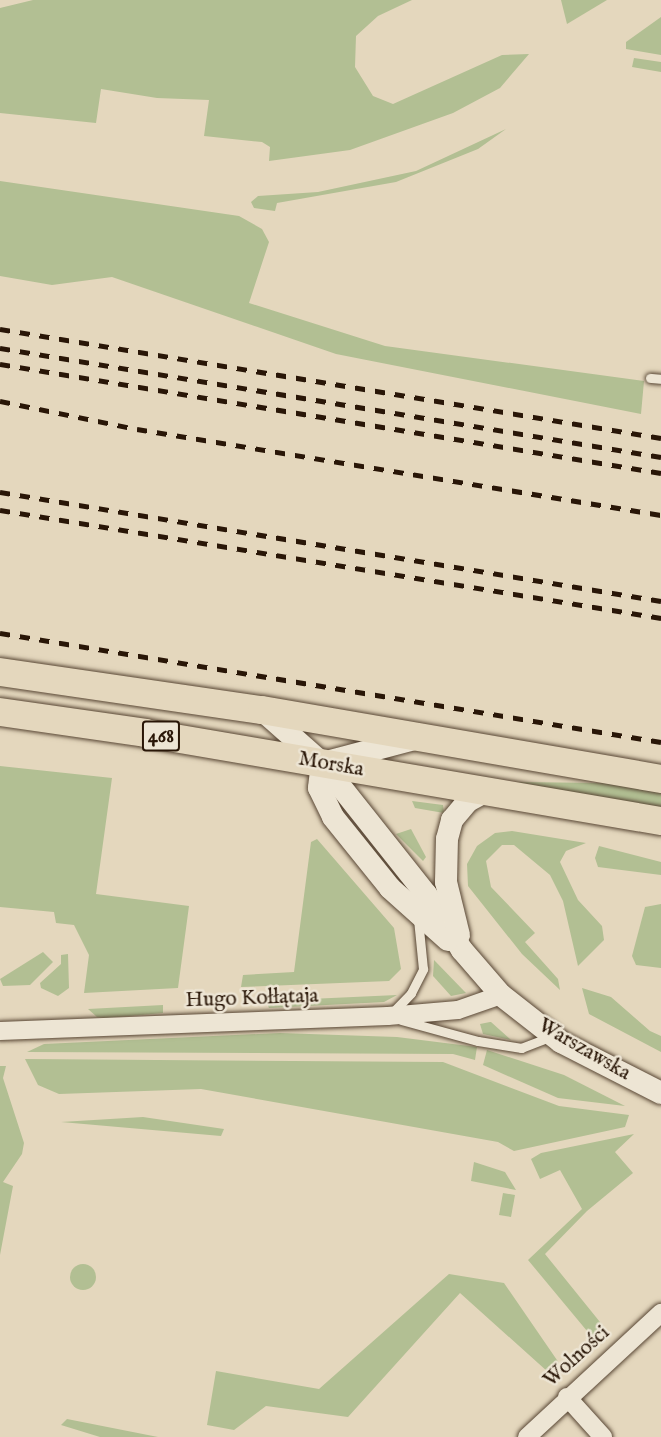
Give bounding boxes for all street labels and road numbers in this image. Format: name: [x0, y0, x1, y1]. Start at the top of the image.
road number: 468: [142, 719, 180, 753]
street label: Morska: [296, 747, 366, 783]
street label: Hugo Kołłątaja: [185, 984, 319, 1014]
street label: Warszawska: [533, 1013, 635, 1087]
street label: Wolności: [539, 1321, 615, 1393]

